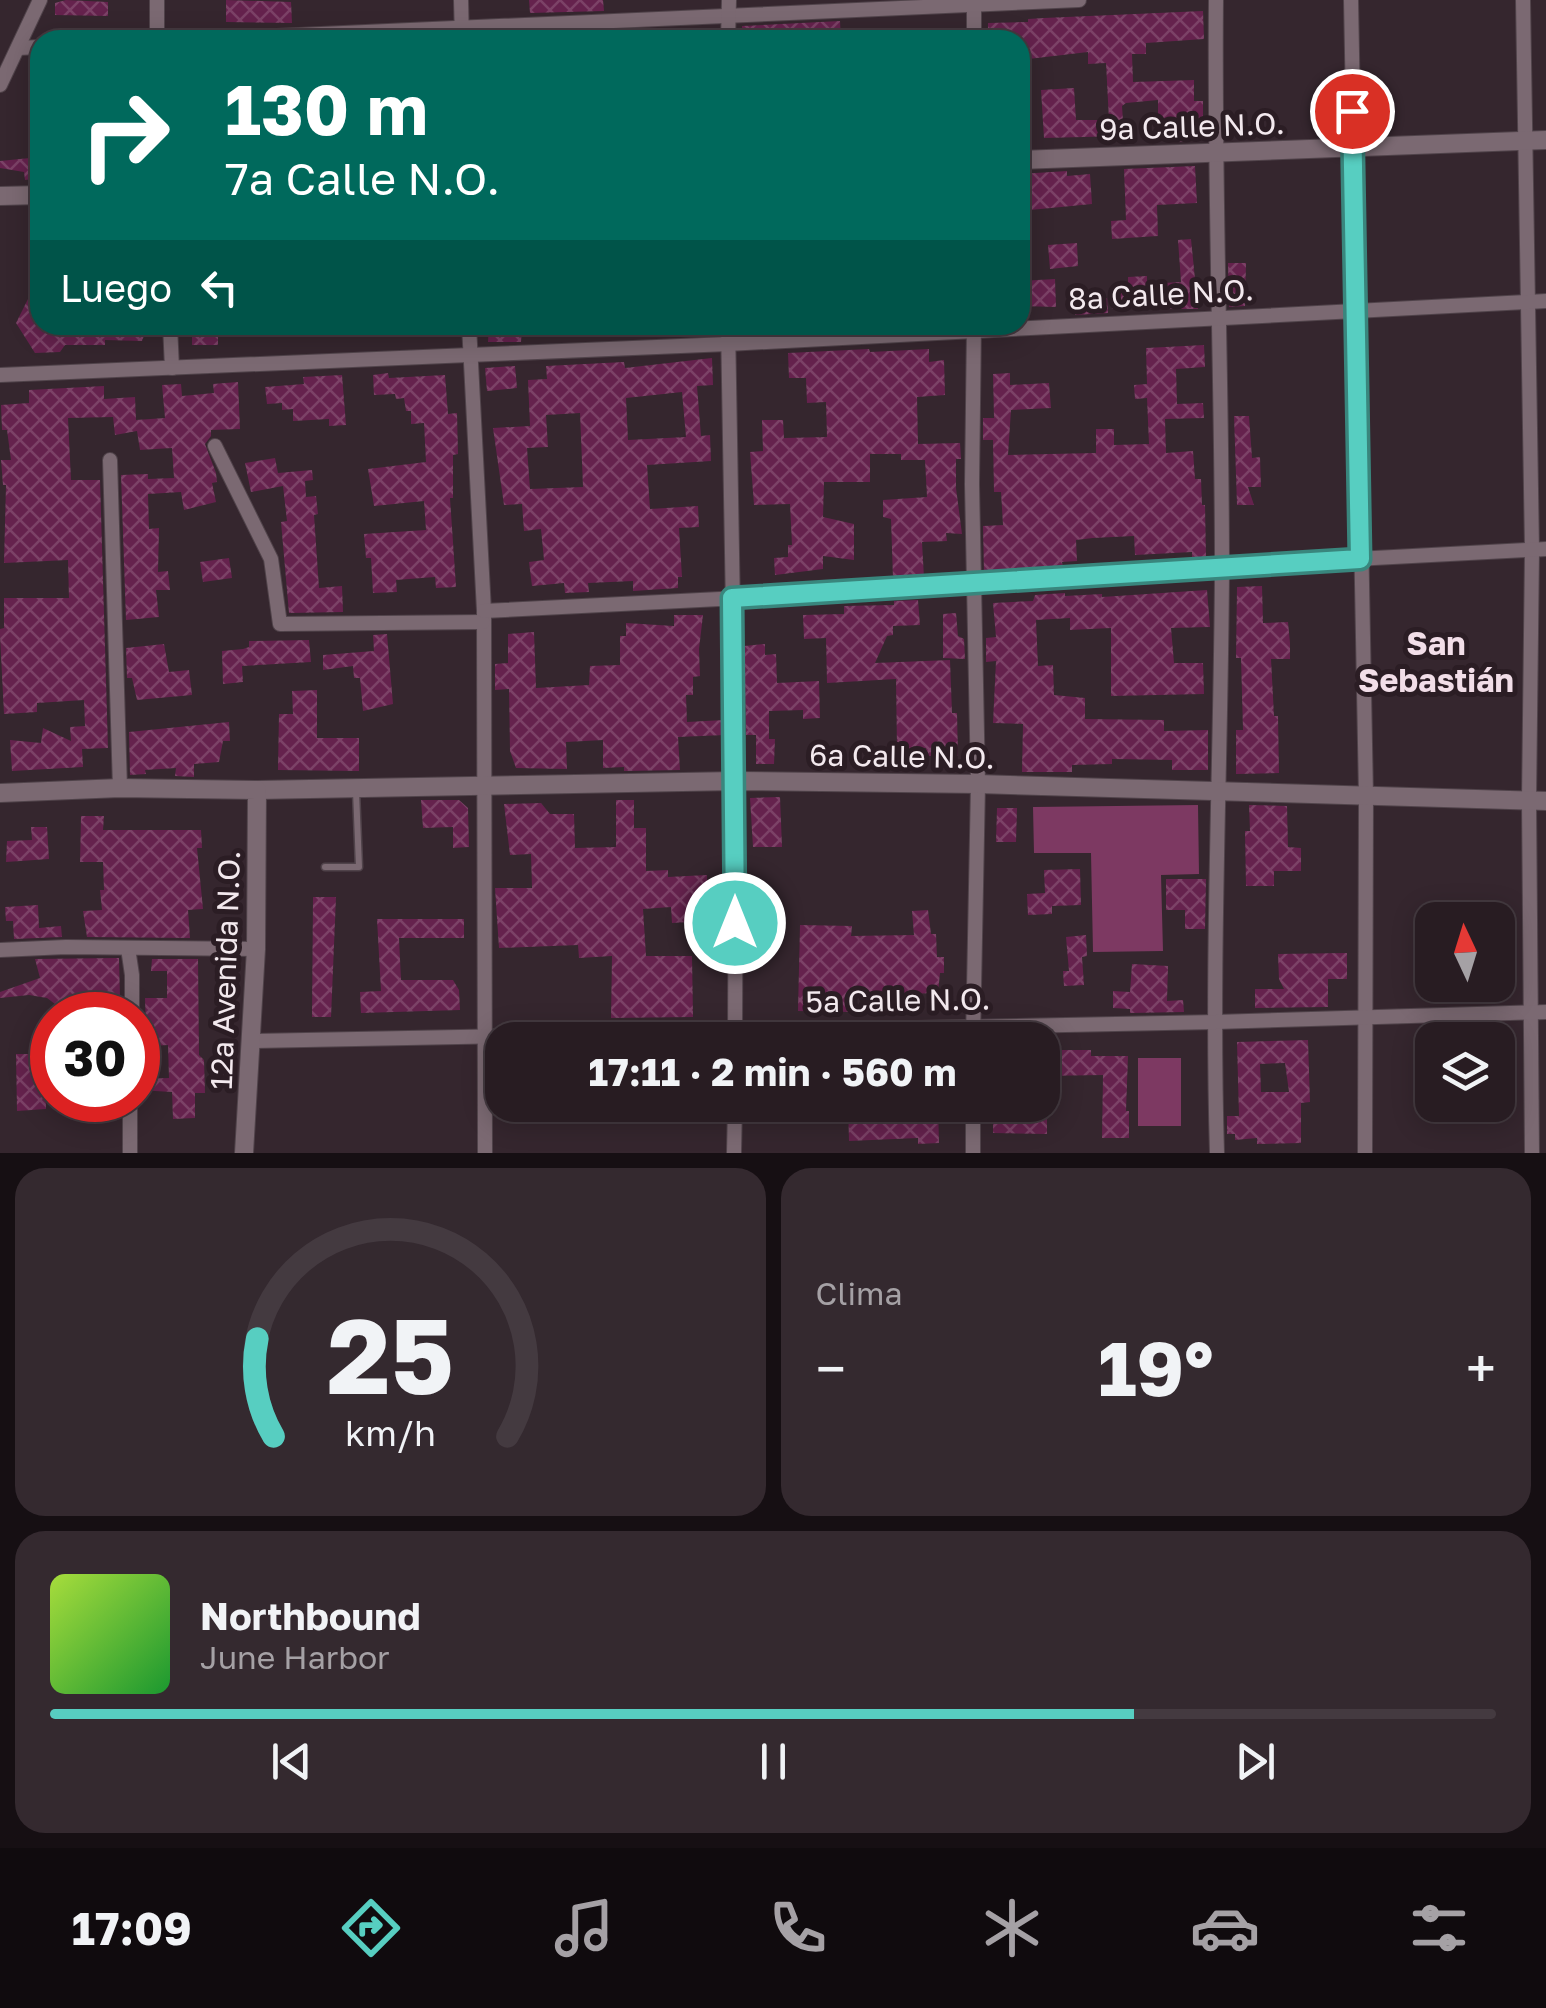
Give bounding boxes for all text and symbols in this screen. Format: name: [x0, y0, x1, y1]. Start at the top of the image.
text: 130 m: [225, 66, 428, 150]
pin: [1310, 69, 1395, 154]
icon: right: [60, 70, 190, 200]
icon: arrive: [1325, 84, 1380, 139]
street label: 9a Calle N.O.: [1099, 105, 1285, 147]
text: 7a Calle N.O.: [225, 151, 500, 205]
icon: left: [192, 260, 247, 315]
text: Luego: [60, 265, 172, 310]
street label: 8a Calle N.O.: [1067, 271, 1255, 317]
district label: San Sebastián: [1358, 624, 1514, 699]
street label: 6a Calle N.O.: [809, 736, 995, 776]
street label: 12a Avenida N.O.: [203, 850, 247, 1090]
position arrow: [683, 871, 787, 975]
north arrow: [1415, 902, 1515, 1002]
map controls: [1415, 902, 1515, 1122]
street label: 5a Calle N.O.: [805, 980, 991, 1020]
speed limit sign: 30: [30, 992, 160, 1122]
button: layers: [1415, 1022, 1515, 1122]
text: 17:11 · 2 min · 560 m: [589, 1049, 957, 1094]
text: Clima: [816, 1274, 902, 1312]
text: 25: [327, 1292, 454, 1417]
text: 19°: [1098, 1322, 1214, 1413]
text: −: [816, 1335, 846, 1401]
text: +: [1466, 1335, 1496, 1401]
text: km/h: [345, 1411, 436, 1454]
text: Northbound: [200, 1593, 421, 1638]
text: June Harbor: [200, 1638, 390, 1676]
icon: previous: [264, 1734, 319, 1789]
icon: pause: [746, 1734, 801, 1789]
icon: next: [1228, 1734, 1283, 1789]
icon: directions: [336, 1893, 406, 1963]
icon: music: [549, 1893, 619, 1963]
icon: phone: [763, 1893, 833, 1963]
icon: climate: [977, 1893, 1047, 1963]
icon: car: [1190, 1893, 1260, 1963]
icon: filters: [1404, 1893, 1474, 1963]
text: 17:09: [72, 1901, 192, 1955]

